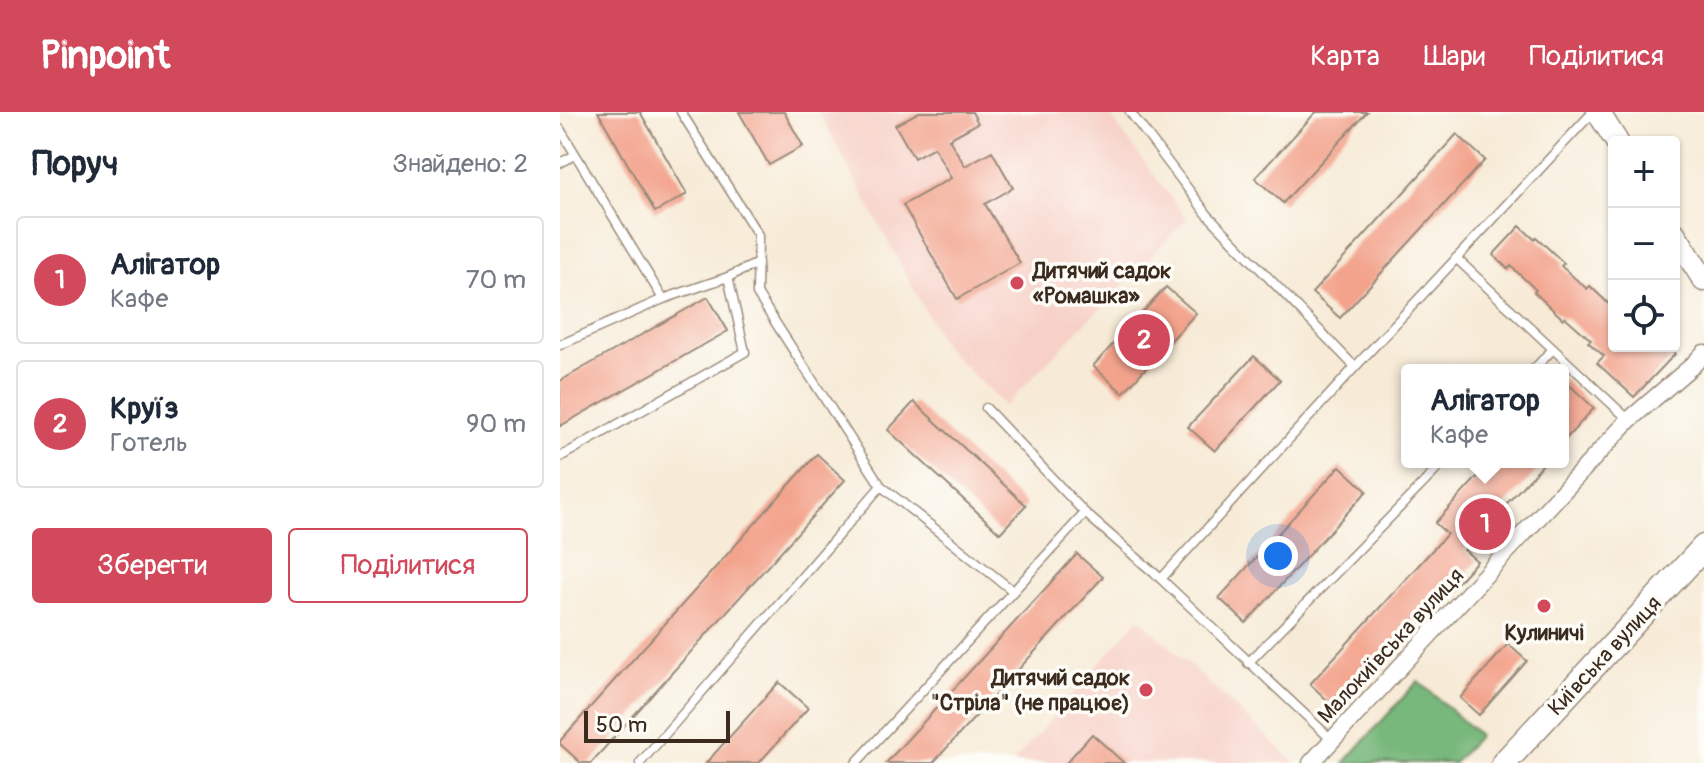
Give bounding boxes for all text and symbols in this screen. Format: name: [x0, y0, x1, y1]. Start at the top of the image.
text: Pinpoint: [40, 32, 170, 80]
text: Карта: [1310, 39, 1380, 74]
text: Шари: [1424, 39, 1485, 74]
text: Поділитися: [1529, 39, 1664, 74]
map controls: [1608, 136, 1680, 352]
button: +: [1608, 136, 1680, 208]
text: Поруч: [32, 143, 118, 186]
text: Знайдено: 2: [392, 148, 528, 180]
button: −: [1608, 208, 1680, 280]
text: Алігатор: [110, 246, 220, 283]
place label: Дитячий садок «Ромашка»: [1031, 257, 1171, 310]
text: 1: [55, 264, 65, 296]
text: 70 m: [466, 264, 526, 296]
marker: Дитячий садок «Ромашка»: [1008, 274, 1026, 292]
button: locate: [1608, 280, 1680, 352]
text: Кафе: [110, 283, 168, 315]
pin: 2: [1118, 310, 1170, 370]
popup: [1401, 364, 1569, 468]
text: Алігатор: [1430, 382, 1540, 419]
text: Круїз: [110, 390, 179, 427]
text: 2: [53, 408, 67, 440]
text: 90 m: [466, 408, 526, 440]
text: Кафе: [1430, 419, 1488, 451]
text: Готель: [110, 427, 188, 459]
pin: 1: [1459, 494, 1511, 554]
button: Зберегти: [32, 528, 272, 603]
button: Поділитися: [288, 528, 528, 603]
your location: [1258, 536, 1298, 576]
street label: Малокиївська вулиця: [1312, 562, 1470, 729]
street label: Київська вулиця: [1542, 590, 1668, 722]
marker: Кулиничі: [1535, 597, 1553, 615]
place label: Кулиничі: [1504, 619, 1584, 647]
place label: Дитячий садок "Стріла" (не працює): [931, 664, 1130, 717]
marker: Дитячий садок "Стріла" (не працює): [1137, 681, 1155, 699]
scale bar: [584, 707, 730, 743]
text: 50 m: [596, 711, 647, 739]

